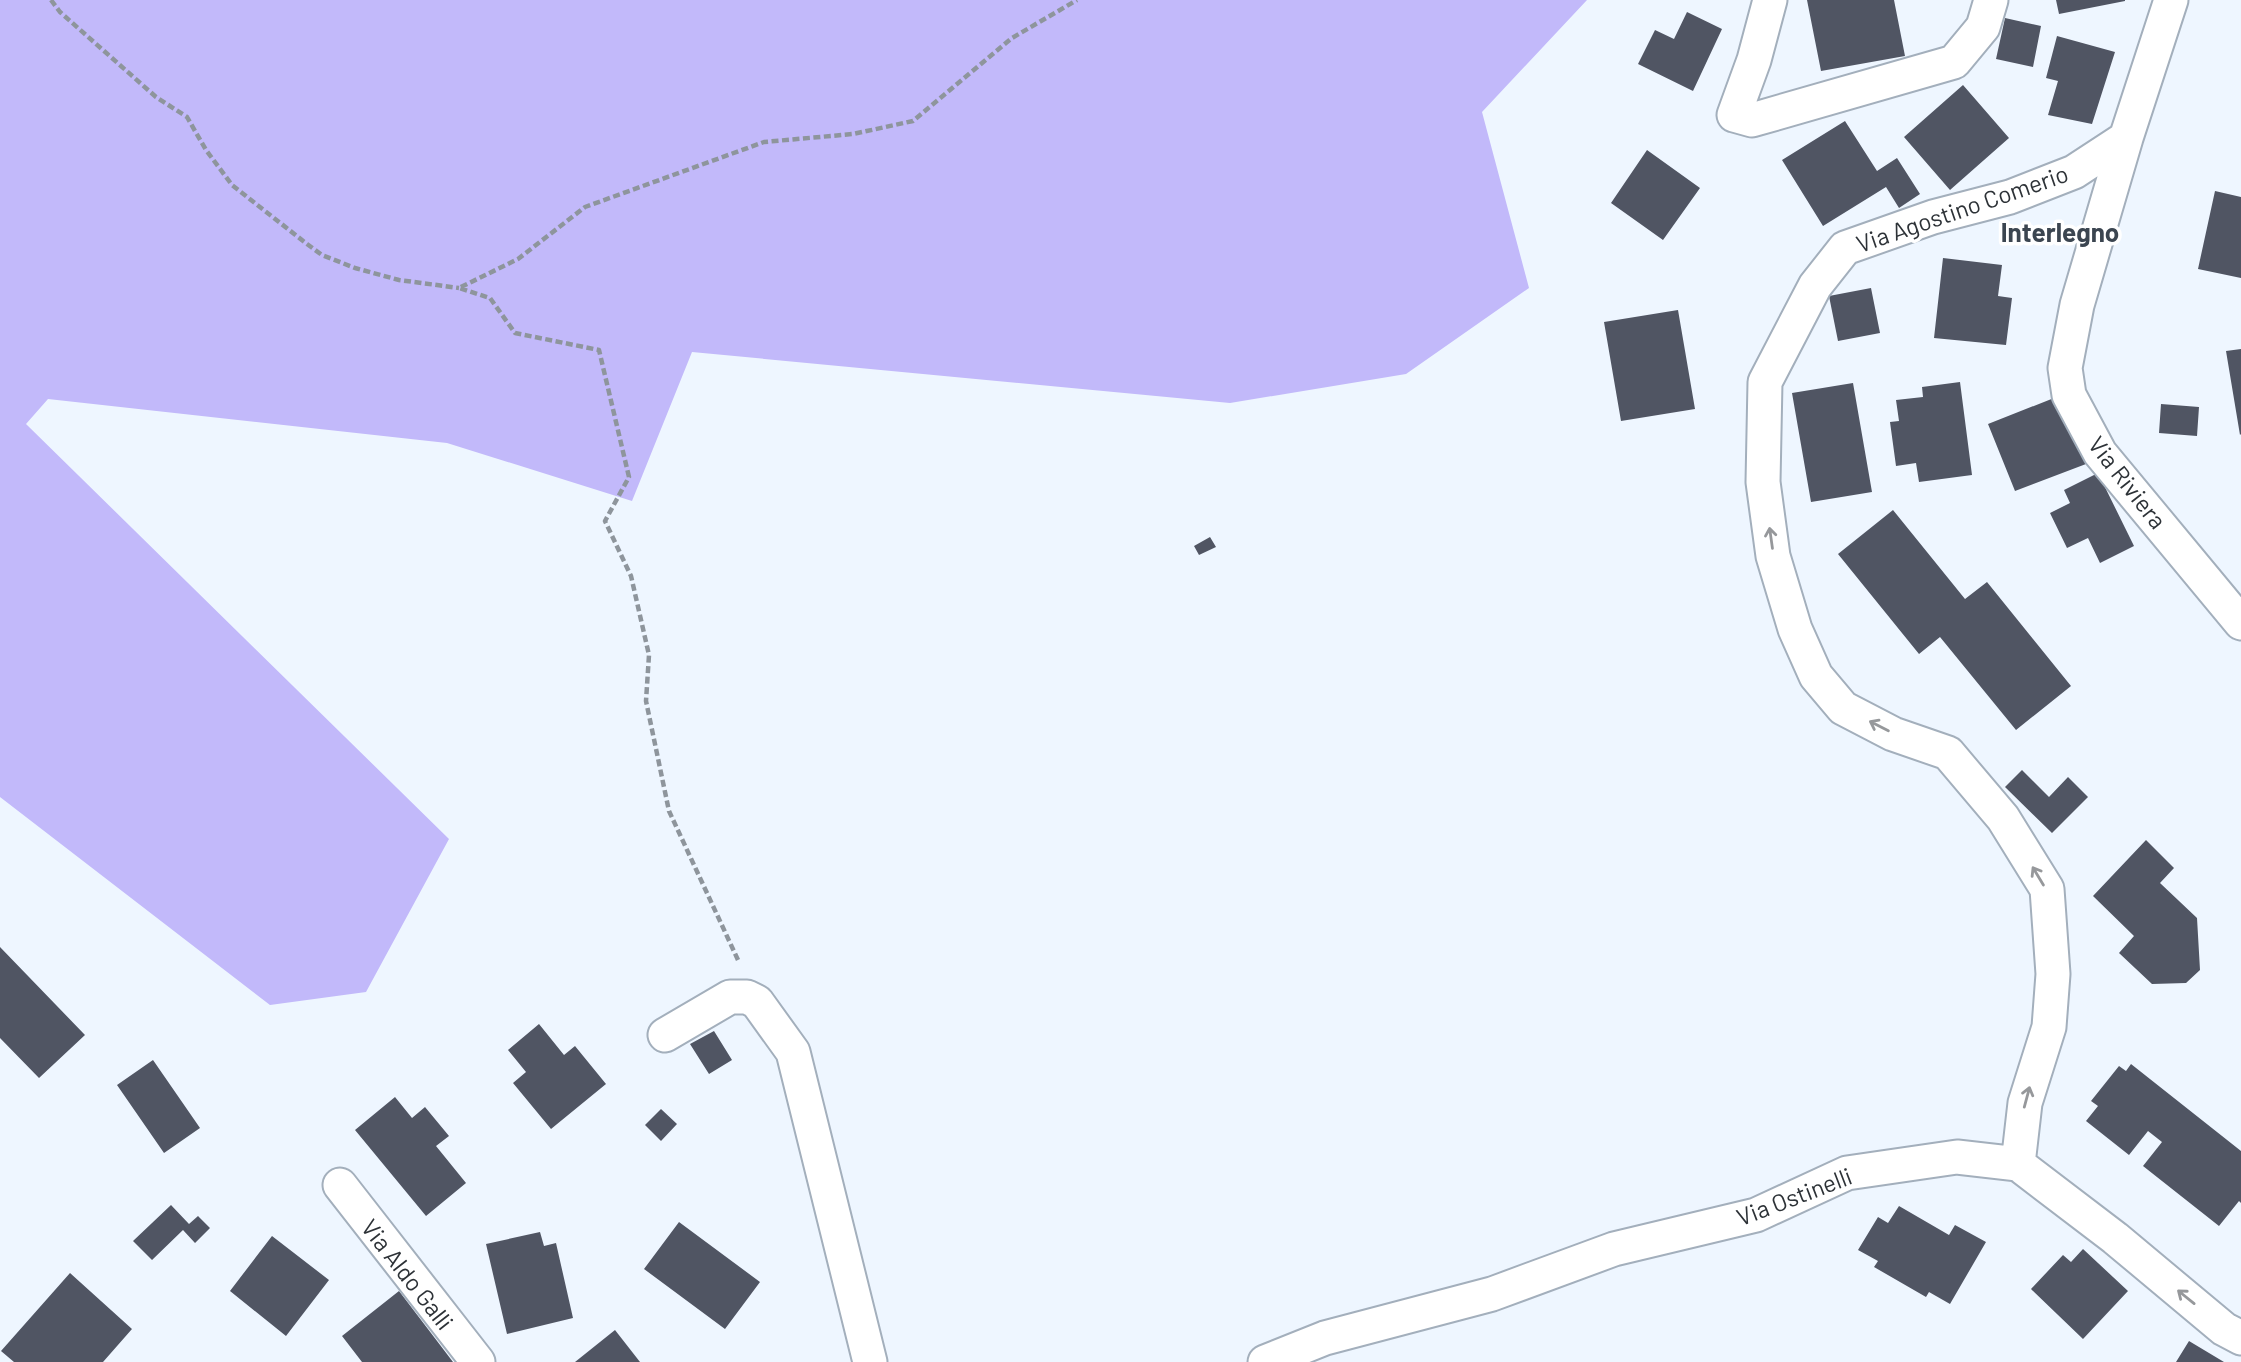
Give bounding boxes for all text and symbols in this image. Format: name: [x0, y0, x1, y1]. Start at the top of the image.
street label: Via Agostino Comerio: [1852, 158, 2072, 258]
district label: Interlegno: [2001, 216, 2119, 247]
street label: Via Riviera: [2083, 430, 2173, 534]
one-way arrow: [1764, 527, 1777, 550]
one-way arrow: [1869, 719, 1890, 733]
one-way arrow: [2031, 866, 2045, 886]
one-way arrow: [2022, 1086, 2035, 1108]
street label: Via Ostinelli: [1732, 1161, 1856, 1231]
street label: Via Aldo Galli: [356, 1213, 460, 1335]
one-way arrow: [2178, 1290, 2196, 1305]

